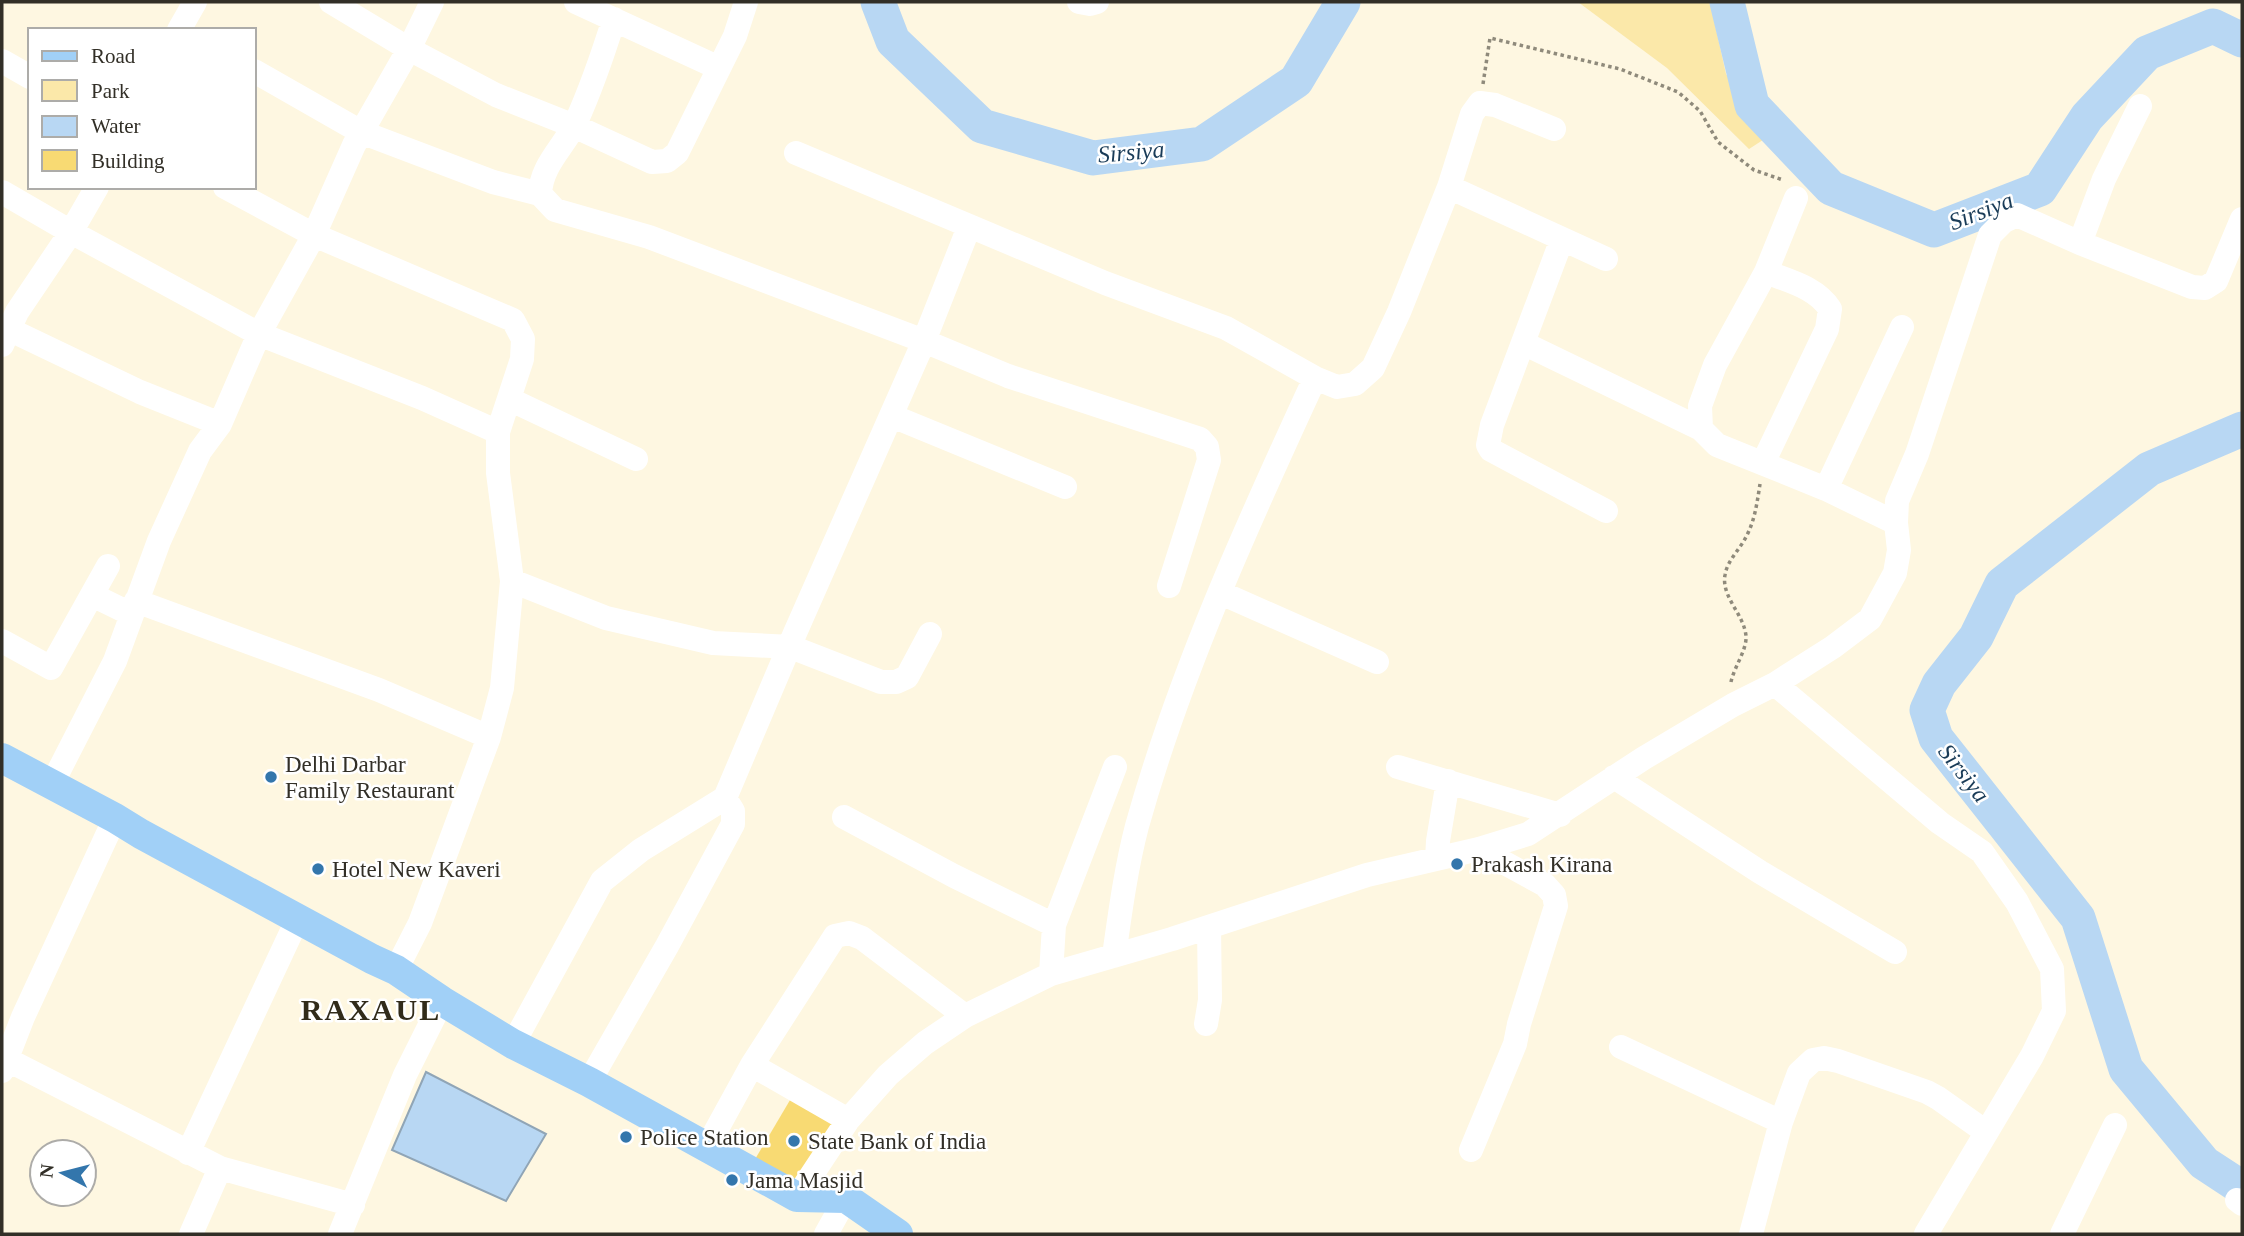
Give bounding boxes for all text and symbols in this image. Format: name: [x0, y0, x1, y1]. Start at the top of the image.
legend: [28, 28, 256, 189]
text: Road: [91, 44, 136, 68]
text: Park: [91, 79, 130, 103]
text: Water: [91, 114, 141, 138]
water label: Sirsiya: [1097, 136, 1165, 168]
text: Building: [91, 149, 165, 173]
water label: Sirsiya: [1945, 187, 2017, 235]
water label: Sirsiya: [1933, 739, 1995, 807]
place label: Delhi Darbar Family Restaurant: [285, 752, 455, 803]
marker: Delhi Darbar Family Restaurant: [263, 769, 279, 785]
place label: Prakash Kirana: [1471, 852, 1612, 877]
marker: Prakash Kirana: [1449, 856, 1465, 872]
place label: Hotel New Kaveri: [332, 857, 501, 882]
marker: Hotel New Kaveri: [310, 861, 326, 877]
district label: RAXAUL: [301, 993, 441, 1026]
place label: Police Station: [640, 1125, 769, 1150]
marker: Police Station: [618, 1129, 634, 1145]
place label: State Bank of India: [808, 1129, 986, 1154]
marker: State Bank of India: [786, 1133, 802, 1149]
north arrow: [28, 1138, 98, 1208]
text: N: [35, 1163, 58, 1179]
place label: Jama Masjid: [746, 1168, 863, 1193]
marker: Jama Masjid: [724, 1172, 740, 1188]

